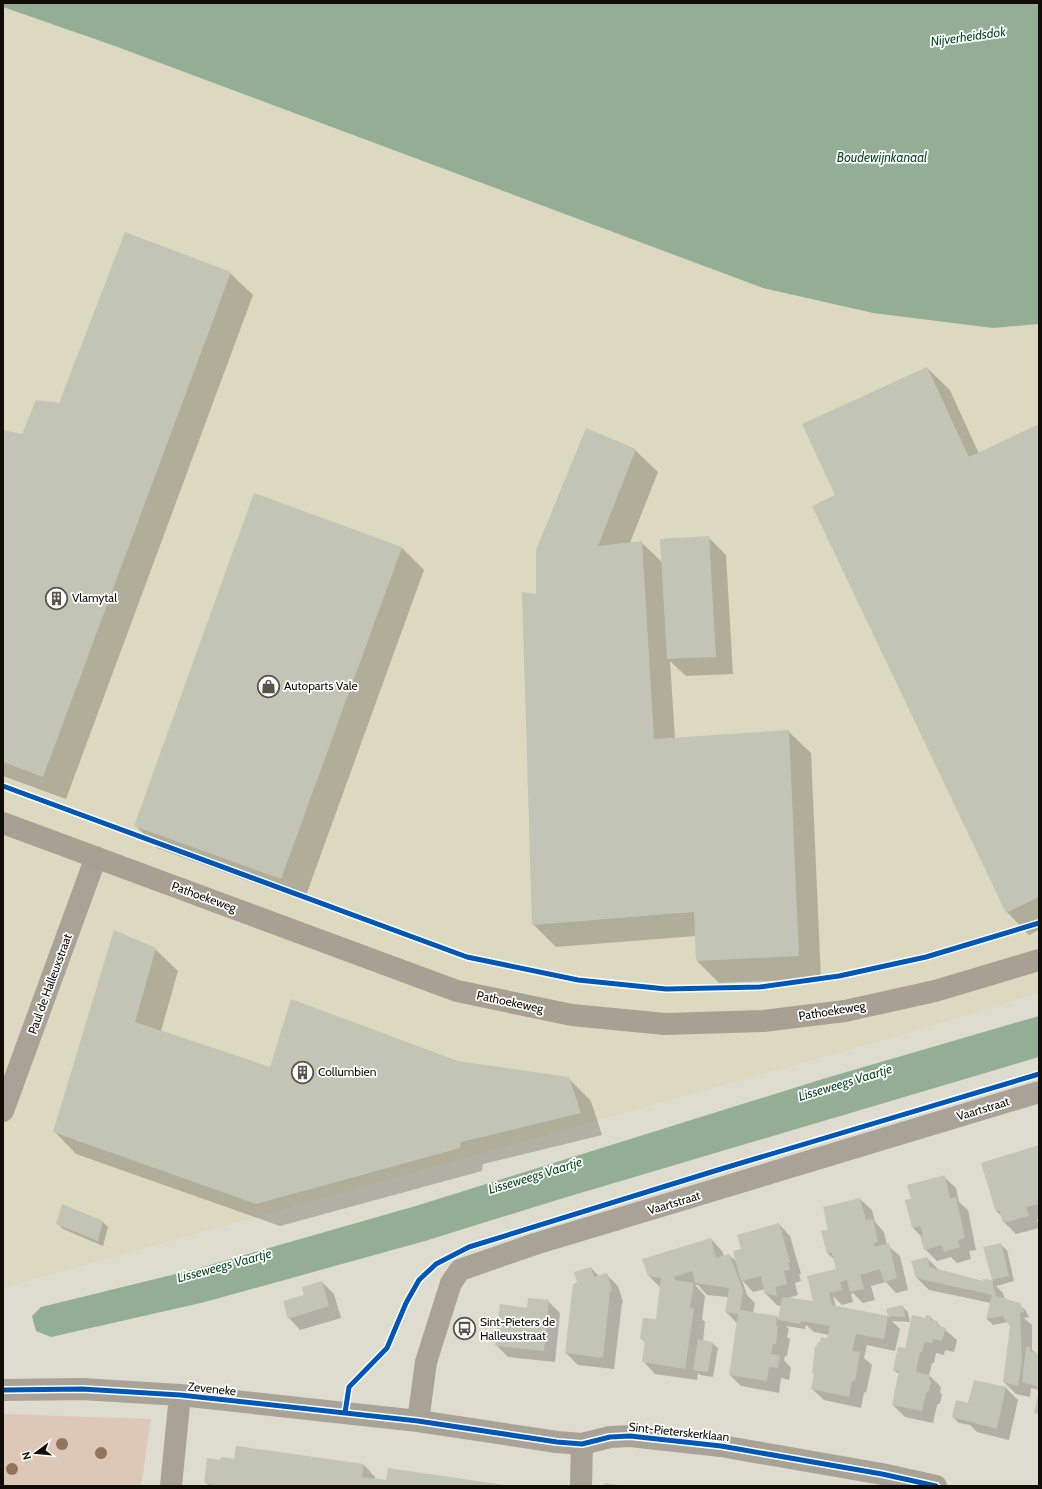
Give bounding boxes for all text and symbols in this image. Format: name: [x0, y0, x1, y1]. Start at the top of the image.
water label: Nijverheidsdok: [929, 23, 1007, 50]
water label: Boudewijnkanaal: [837, 149, 927, 166]
building icon: Vlamytal: [43, 585, 69, 611]
place label: Vlamytal: [72, 590, 117, 605]
shop icon: Autoparts Vale: [255, 673, 281, 699]
place label: Autoparts Vale: [284, 678, 358, 693]
street label: Pathoekeweg: [170, 878, 239, 915]
street label: Paul de Halleuxstraat: [24, 932, 75, 1036]
street label: Pathoekeweg: [475, 987, 546, 1016]
street label: Pathoekeweg: [797, 998, 868, 1023]
building icon: Collumbien: [289, 1059, 315, 1085]
water label: Lisseweegs Vaartje: [796, 1060, 894, 1105]
place label: Collumbien: [318, 1064, 377, 1079]
street label: Vaartstraat: [955, 1093, 1011, 1124]
water label: Lisseweegs Vaartje: [486, 1153, 584, 1198]
street label: Vaartstraat: [646, 1187, 702, 1218]
water label: Lisseweegs Vaartje: [175, 1245, 273, 1286]
place label: Sint-Pieters de Halleuxstraat: [480, 1314, 555, 1343]
bus stop icon: Sint-Pieters de Halleuxstraat: [452, 1316, 478, 1342]
street label: Zeveneke: [187, 1379, 237, 1398]
street label: Sint-Pieterskerklaan: [628, 1419, 730, 1444]
north arrow: [16, 1433, 56, 1473]
text: N: [19, 1450, 34, 1461]

